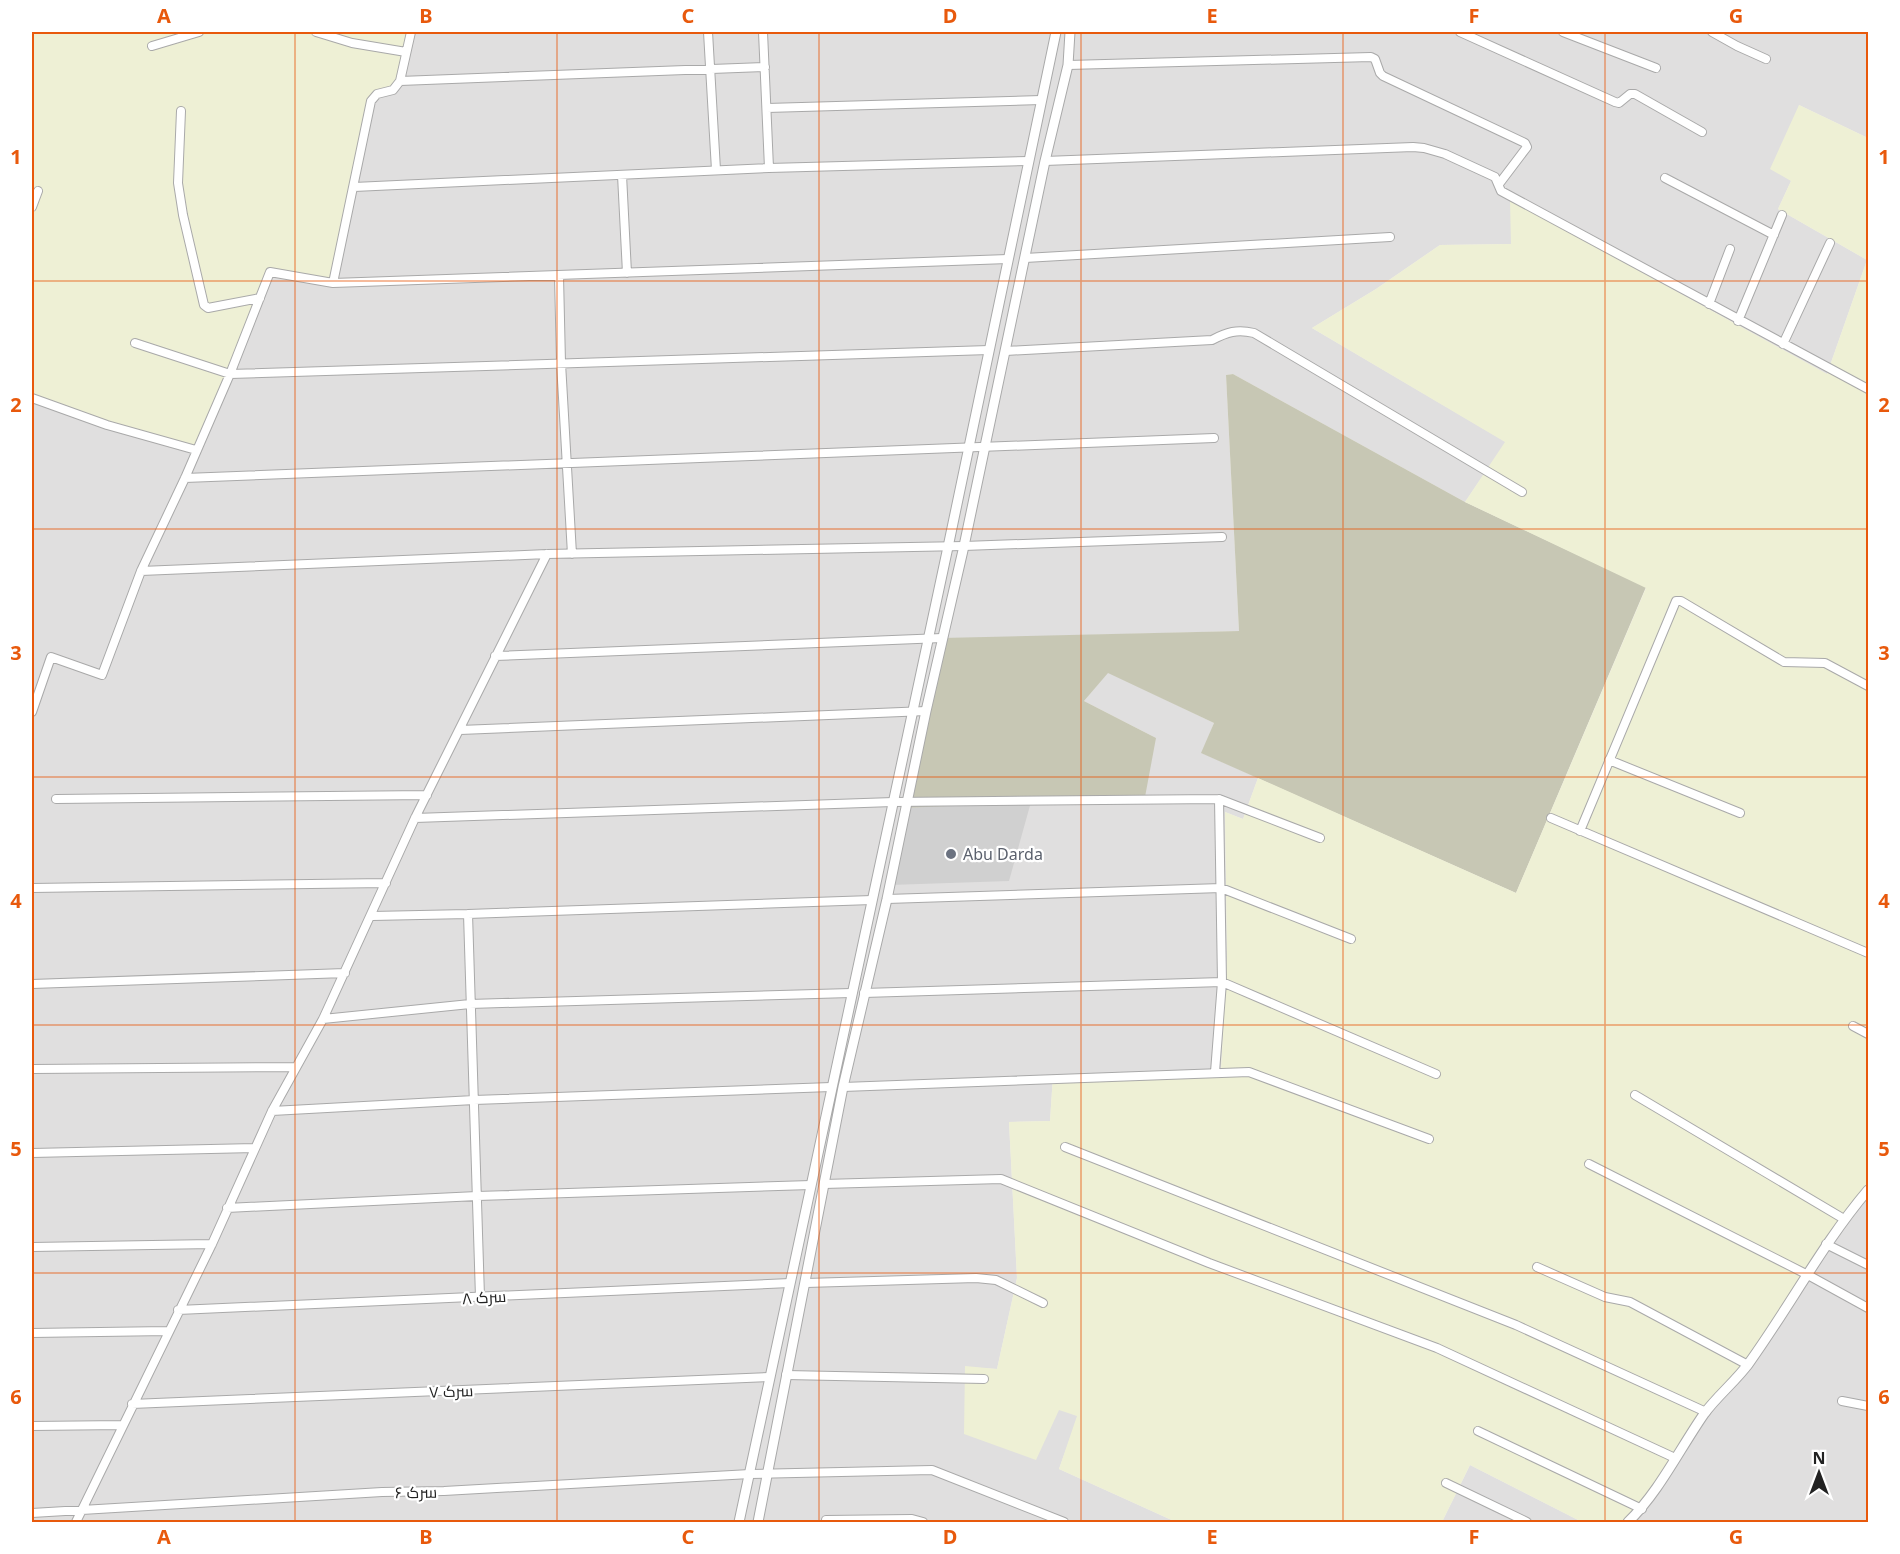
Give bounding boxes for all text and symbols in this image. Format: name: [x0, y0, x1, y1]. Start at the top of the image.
text: A: [157, 2, 171, 29]
text: B: [419, 2, 433, 29]
text: C: [682, 2, 695, 29]
text: D: [943, 2, 957, 29]
text: E: [1206, 2, 1218, 29]
text: F: [1469, 2, 1479, 29]
text: G: [1729, 2, 1743, 29]
text: 1: [10, 143, 22, 170]
text: 1: [1878, 143, 1890, 170]
text: 2: [10, 391, 22, 418]
text: 2: [1878, 391, 1890, 418]
text: 3: [10, 639, 22, 666]
text: 3: [1878, 639, 1890, 666]
place label: Abu Darda: [963, 843, 1043, 865]
marker: Abu Darda: [944, 847, 958, 861]
text: 4: [10, 887, 22, 914]
text: 4: [1878, 887, 1890, 914]
text: 5: [10, 1135, 22, 1162]
text: 5: [1878, 1135, 1890, 1162]
street label: سرک ۸: [461, 1285, 507, 1309]
street label: سرک ۷: [428, 1379, 474, 1403]
text: 6: [10, 1383, 22, 1410]
text: 6: [1878, 1383, 1890, 1410]
north arrow: [1789, 1443, 1849, 1503]
text: N: [1812, 1447, 1826, 1469]
street label: سرک ۶: [395, 1481, 437, 1503]
text: A: [157, 1523, 171, 1550]
text: B: [419, 1523, 433, 1550]
text: C: [682, 1523, 695, 1550]
text: D: [943, 1523, 957, 1550]
text: E: [1206, 1523, 1218, 1550]
text: F: [1469, 1523, 1479, 1550]
text: G: [1729, 1523, 1743, 1550]

